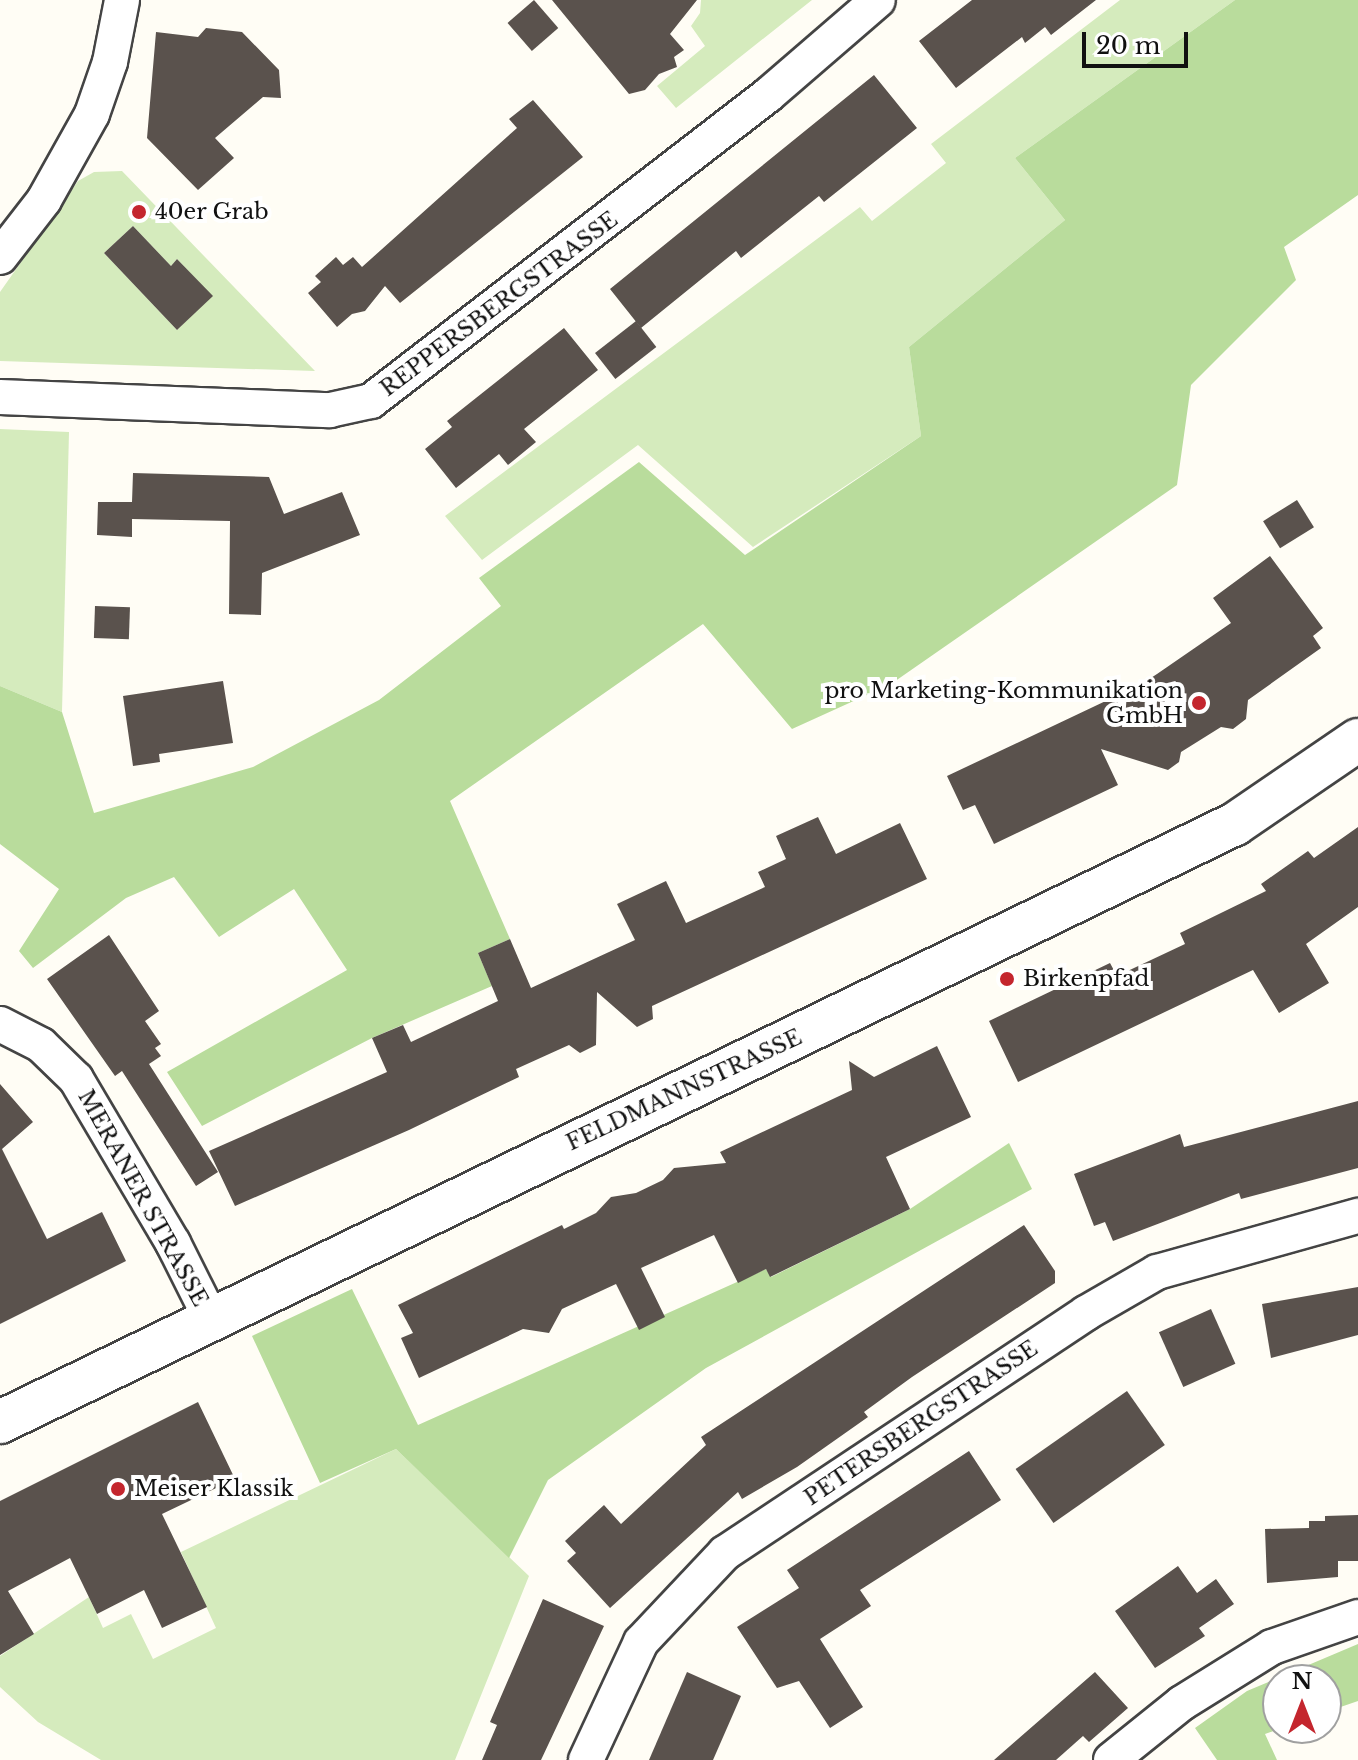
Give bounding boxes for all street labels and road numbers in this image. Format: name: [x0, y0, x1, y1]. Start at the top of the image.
street label: REPPERSBERGSTRASSE: [375, 206, 623, 402]
street label: FELDMANNSTRASSE: [562, 1024, 806, 1156]
street label: MERANER STRASSE: [72, 1085, 214, 1311]
street label: PETERSBERGSTRASSE: [799, 1335, 1043, 1511]

